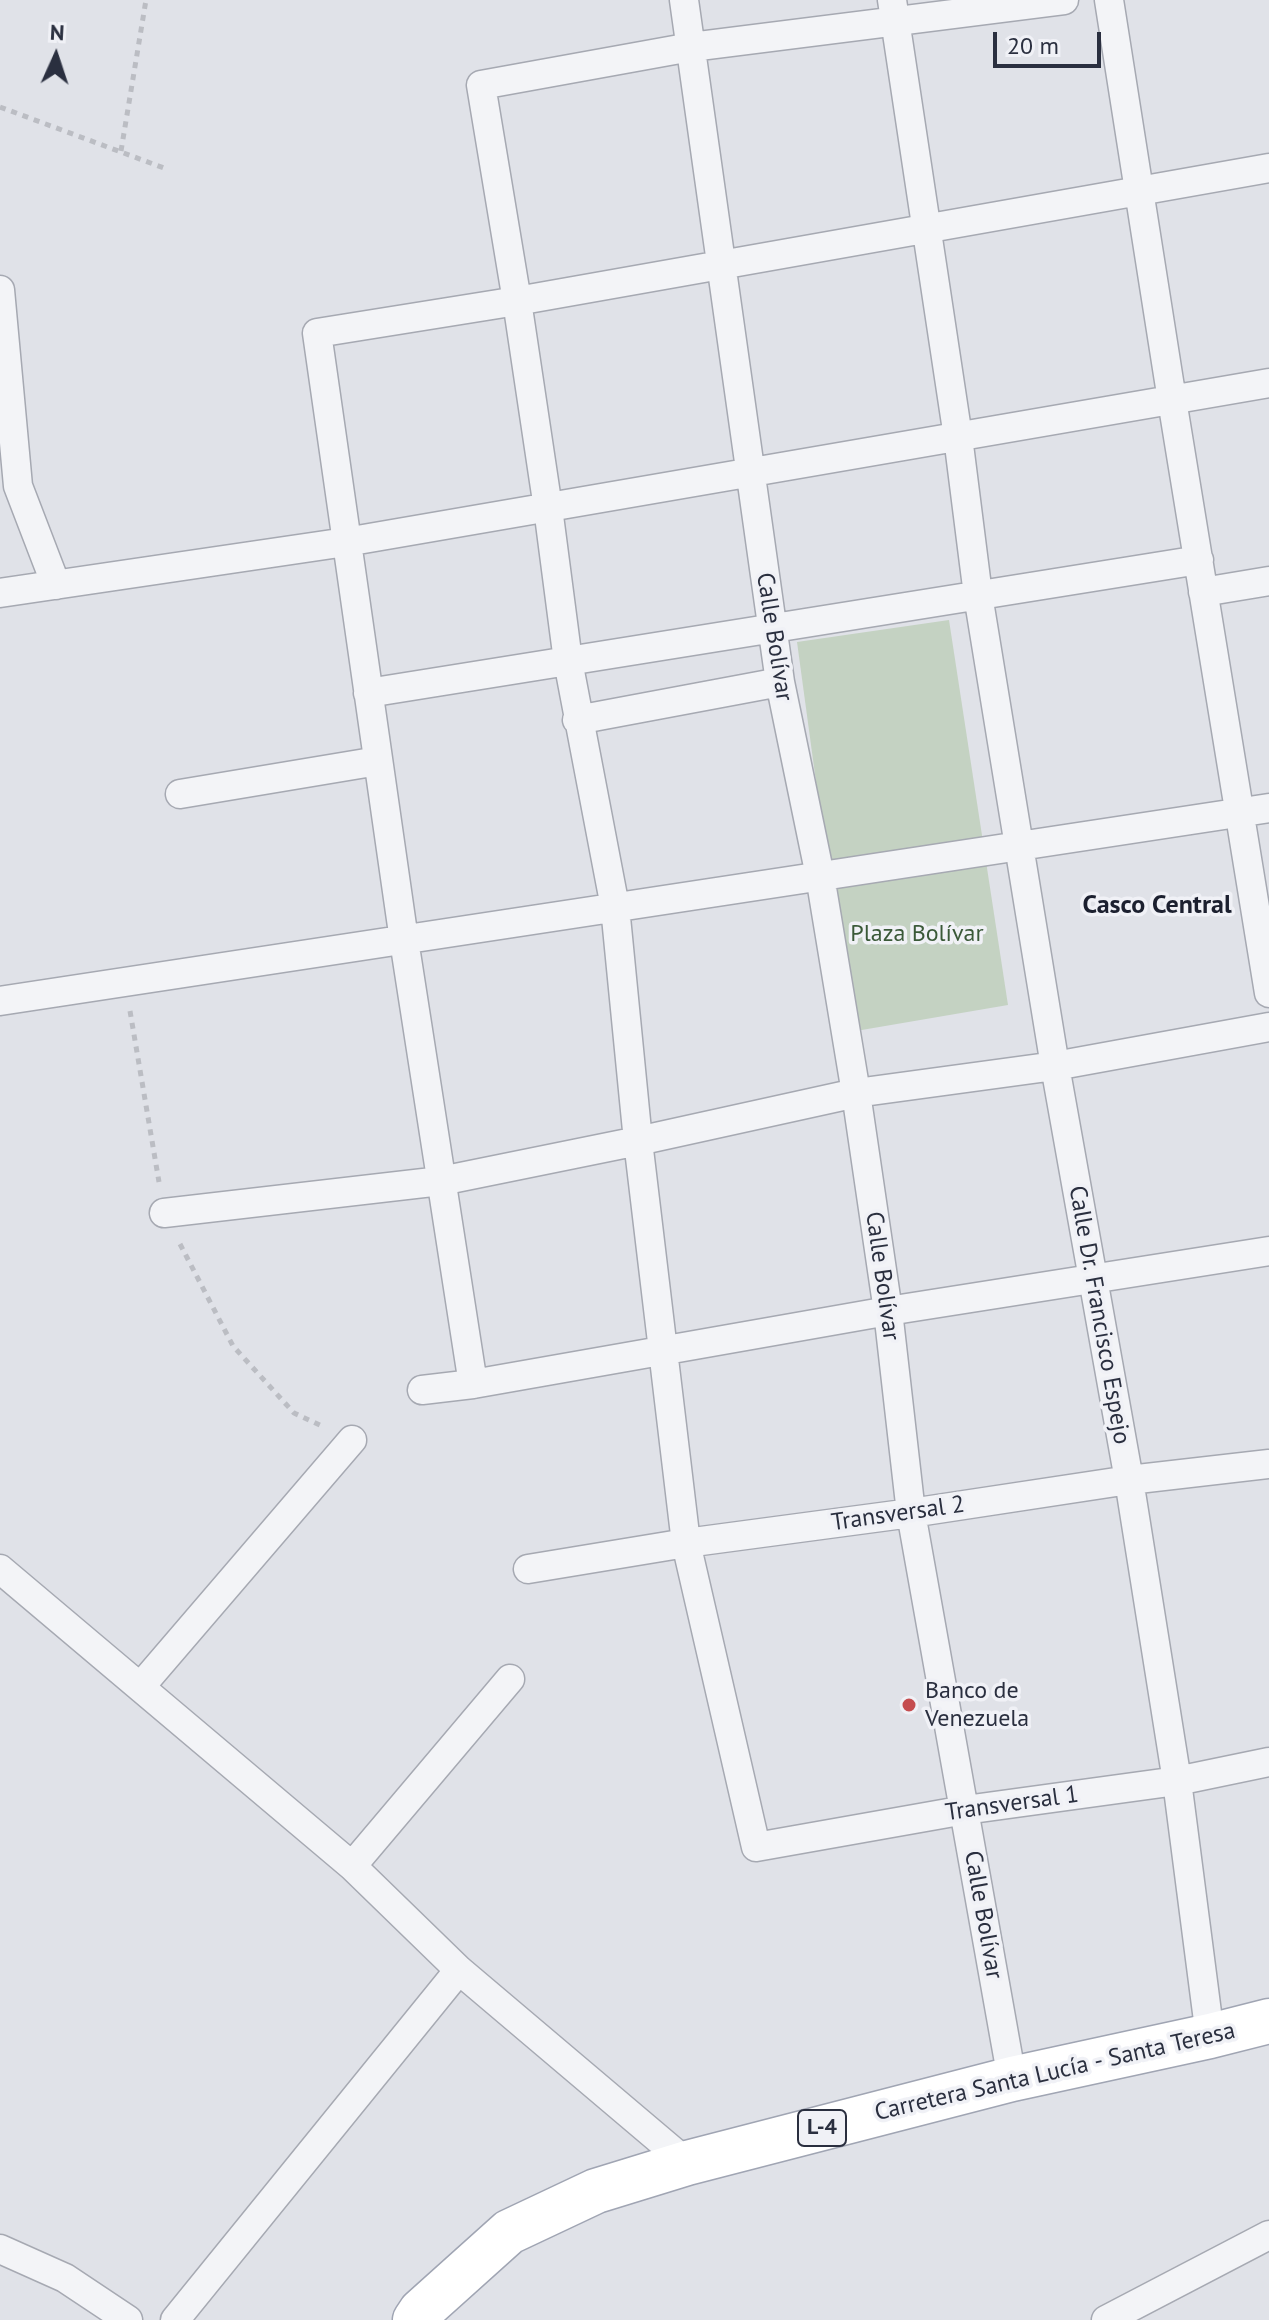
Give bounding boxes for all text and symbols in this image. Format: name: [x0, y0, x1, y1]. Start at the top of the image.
north arrow: [16, 16, 96, 96]
scale bar: [997, 16, 1105, 66]
text: N: [49, 18, 65, 46]
text: 20 m: [1007, 30, 1059, 61]
street label: Calle Bolívar: [750, 571, 798, 703]
district label: Casco Central: [1082, 890, 1232, 922]
park label: Plaza Bolívar: [850, 920, 984, 948]
street label: Calle Dr. Francisco Espejo: [1062, 1184, 1136, 1446]
street label: Calle Bolívar: [859, 1210, 905, 1342]
street label: Transversal 2: [830, 1490, 966, 1538]
place label: Banco de Venezuela: [925, 1677, 1029, 1733]
marker: Banco de Venezuela: [900, 1696, 918, 1714]
street label: Transversal 1: [944, 1780, 1080, 1828]
street label: Calle Bolívar: [958, 1849, 1008, 1981]
street label: Carretera Santa Lucía - Santa Teresa: [872, 2016, 1238, 2128]
road number: L-4: [798, 2110, 846, 2146]

